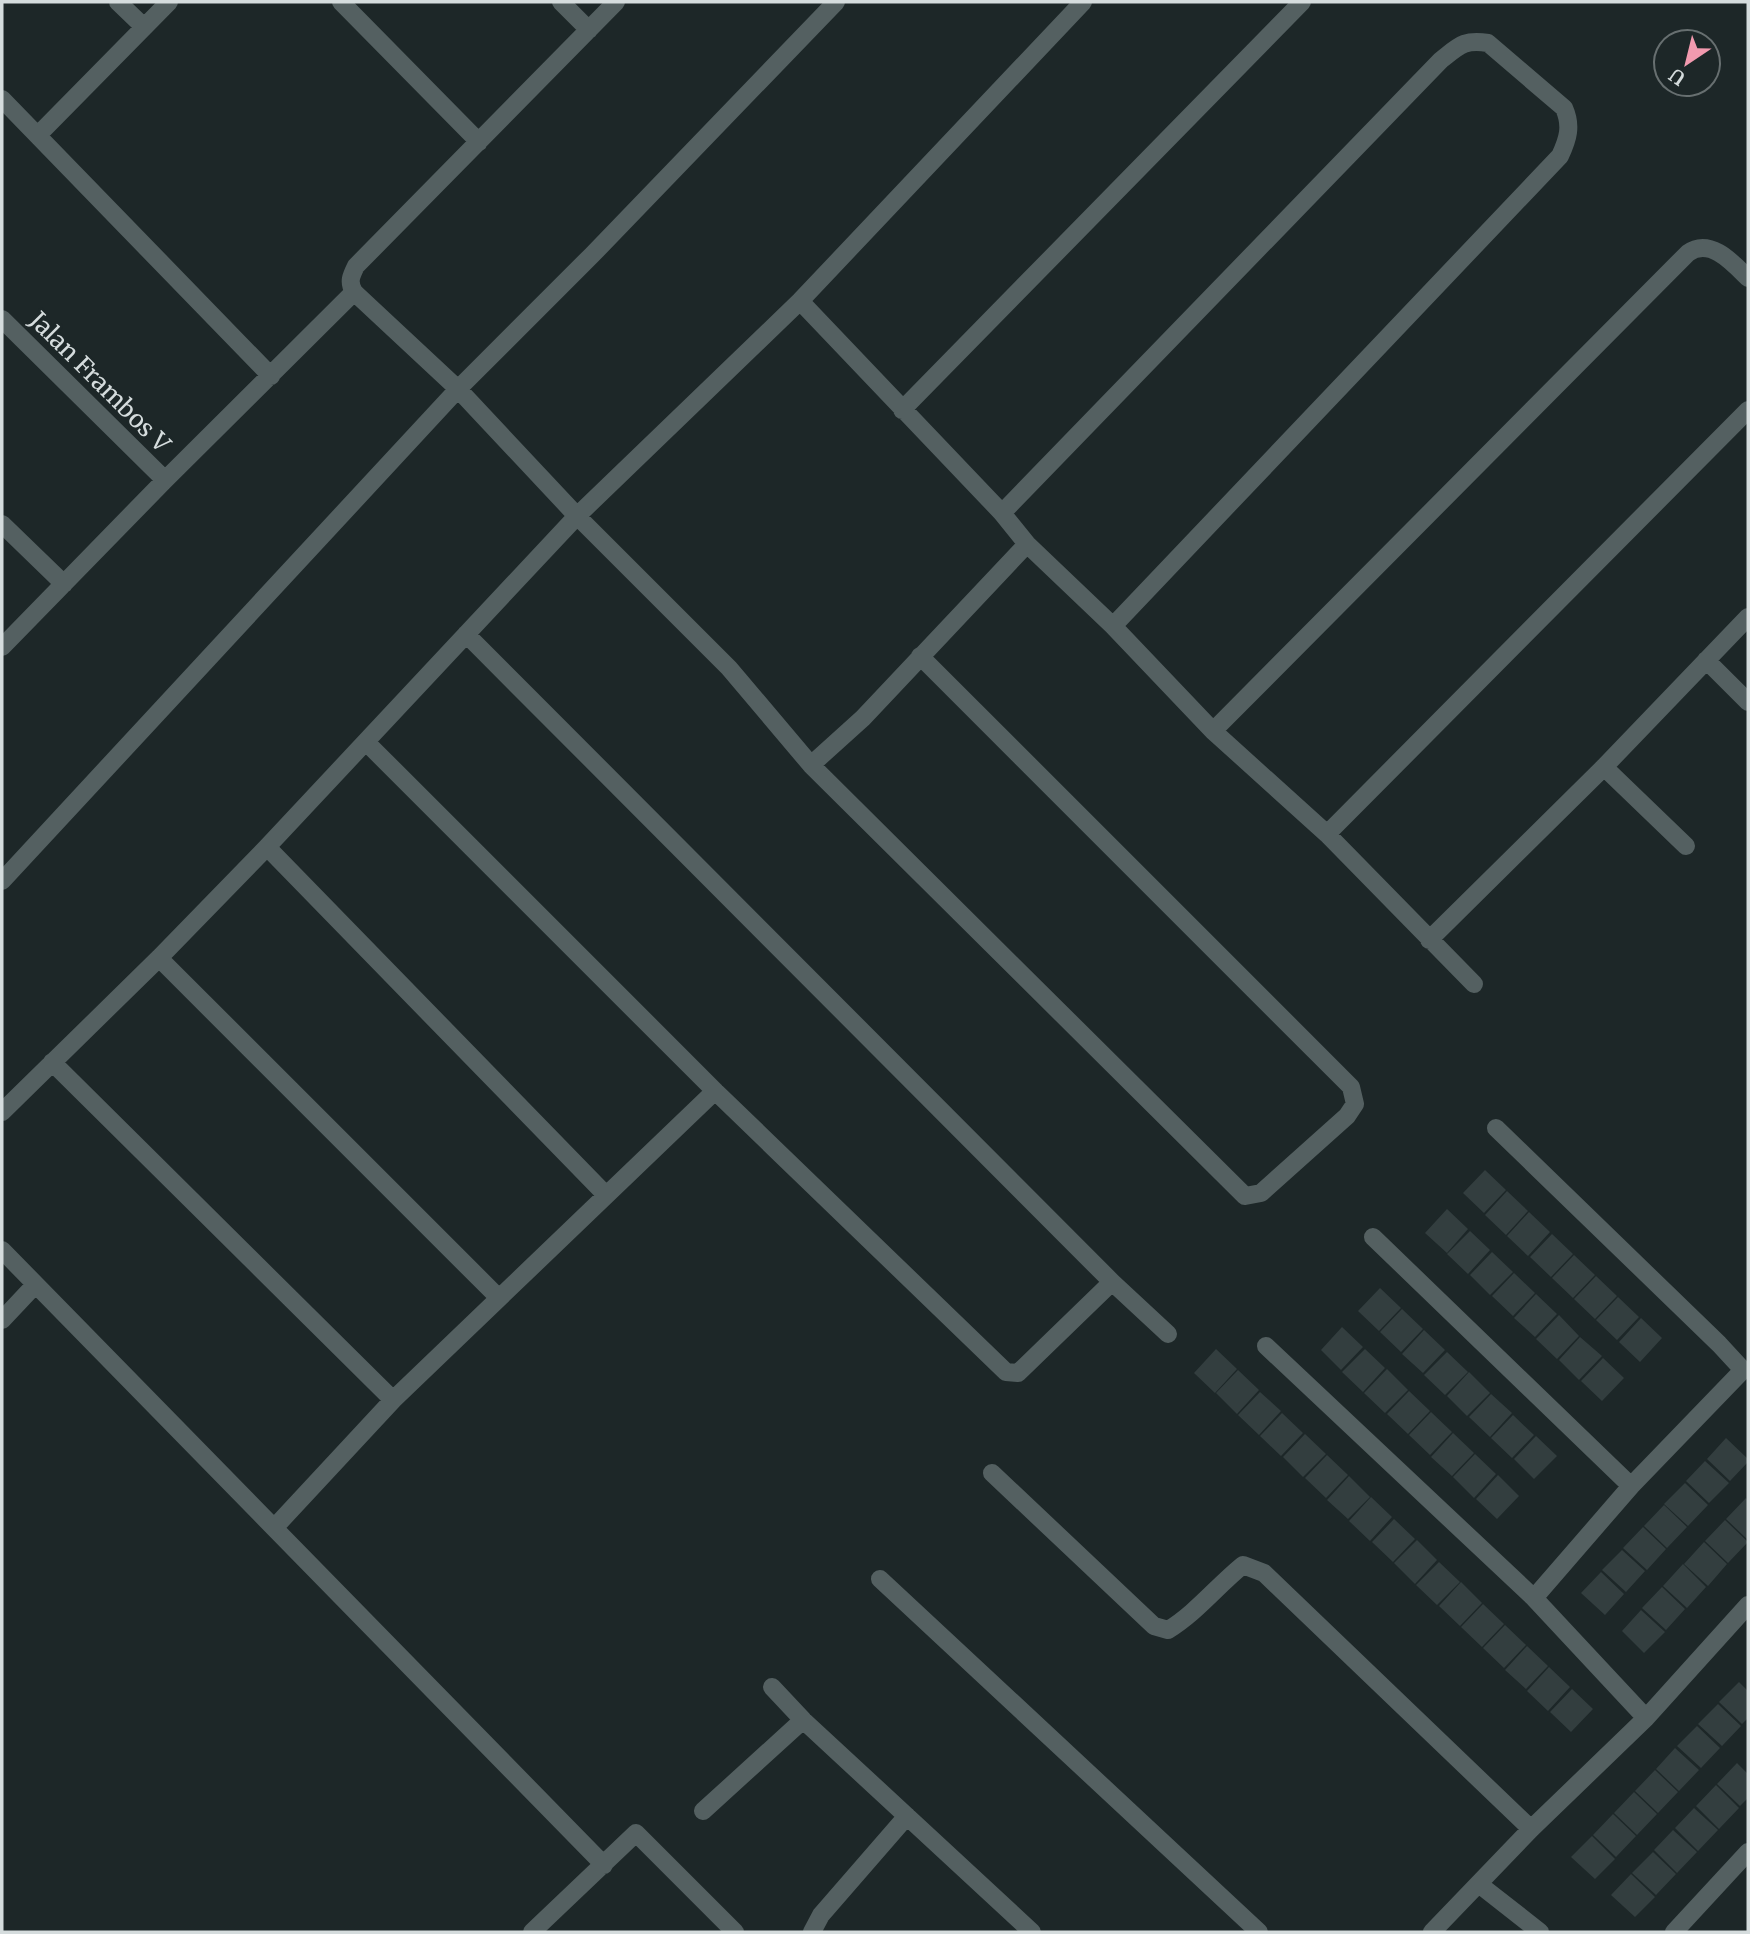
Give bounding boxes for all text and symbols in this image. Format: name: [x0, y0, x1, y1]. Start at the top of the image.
north arrow: [1652, 28, 1722, 98]
text: U: [1665, 63, 1690, 91]
street label: Jalan Frambos V: [22, 304, 178, 460]

